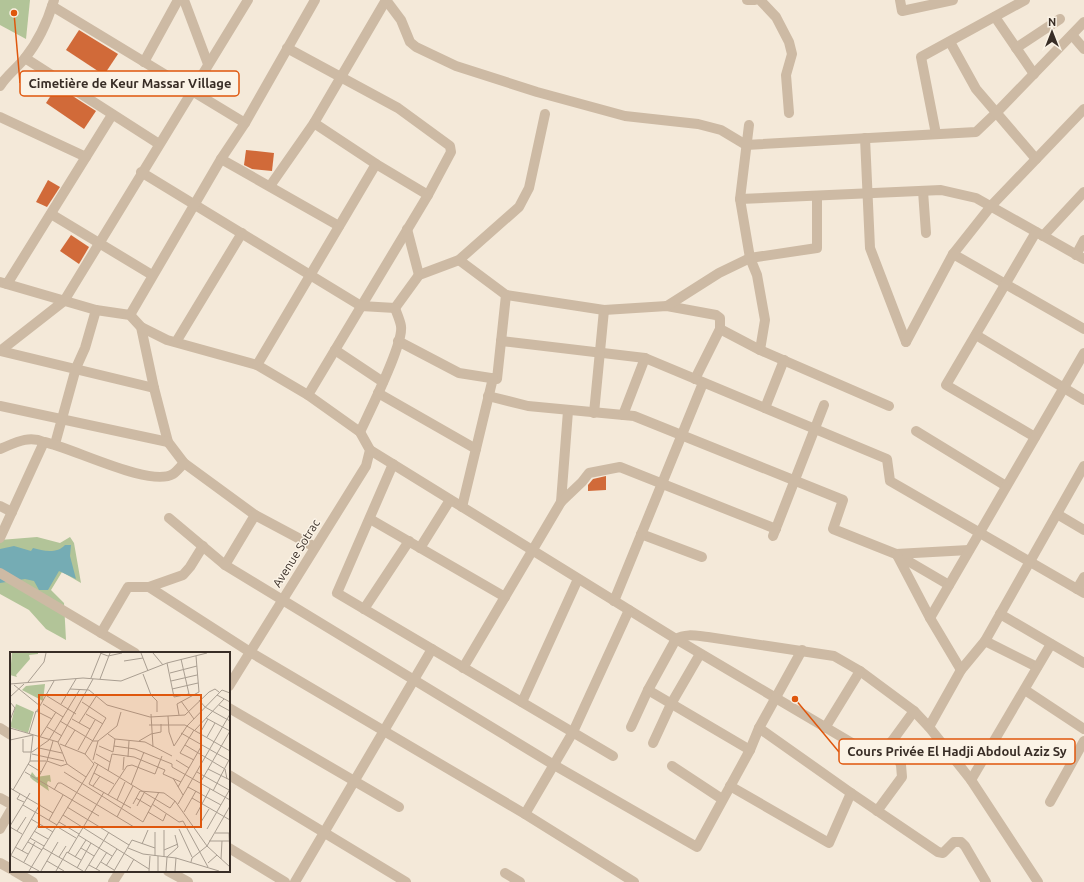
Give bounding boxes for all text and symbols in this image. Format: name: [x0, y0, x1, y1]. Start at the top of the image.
north arrow: [1032, 12, 1072, 52]
text: N: [1048, 16, 1056, 28]
callout: Cimetière de Keur Massar Village: [20, 71, 239, 96]
text: Cimetière de Keur Massar Village: [29, 76, 231, 90]
street label: Avenue Sotrac: [270, 516, 322, 589]
inset map: [10, 652, 230, 872]
callout: Cours Privée El Hadji Abdoul Aziz Sy: [839, 739, 1075, 764]
text: Cours Privée El Hadji Abdoul Aziz Sy: [847, 744, 1067, 758]

